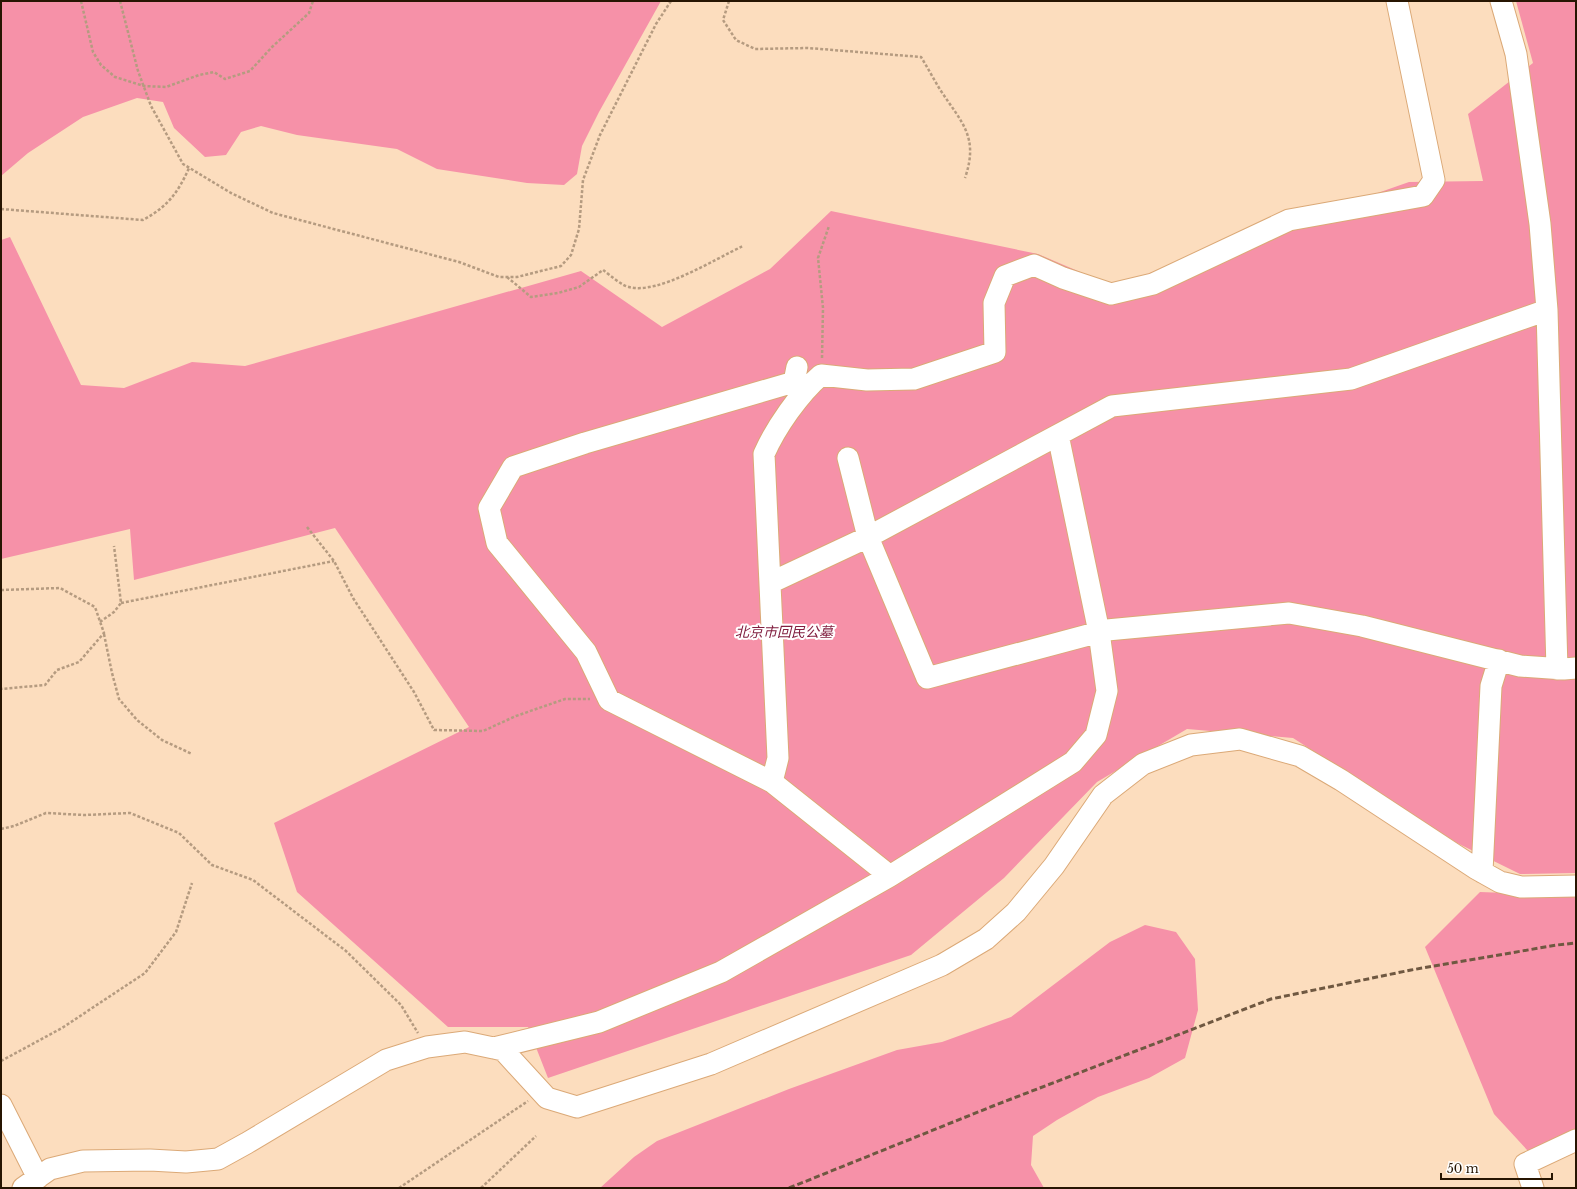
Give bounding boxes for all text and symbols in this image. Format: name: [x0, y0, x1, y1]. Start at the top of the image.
park label: 北京市回民公墓: [735, 623, 835, 641]
scale bar: [1441, 1155, 1552, 1181]
text: 50 m: [1447, 1161, 1479, 1176]

